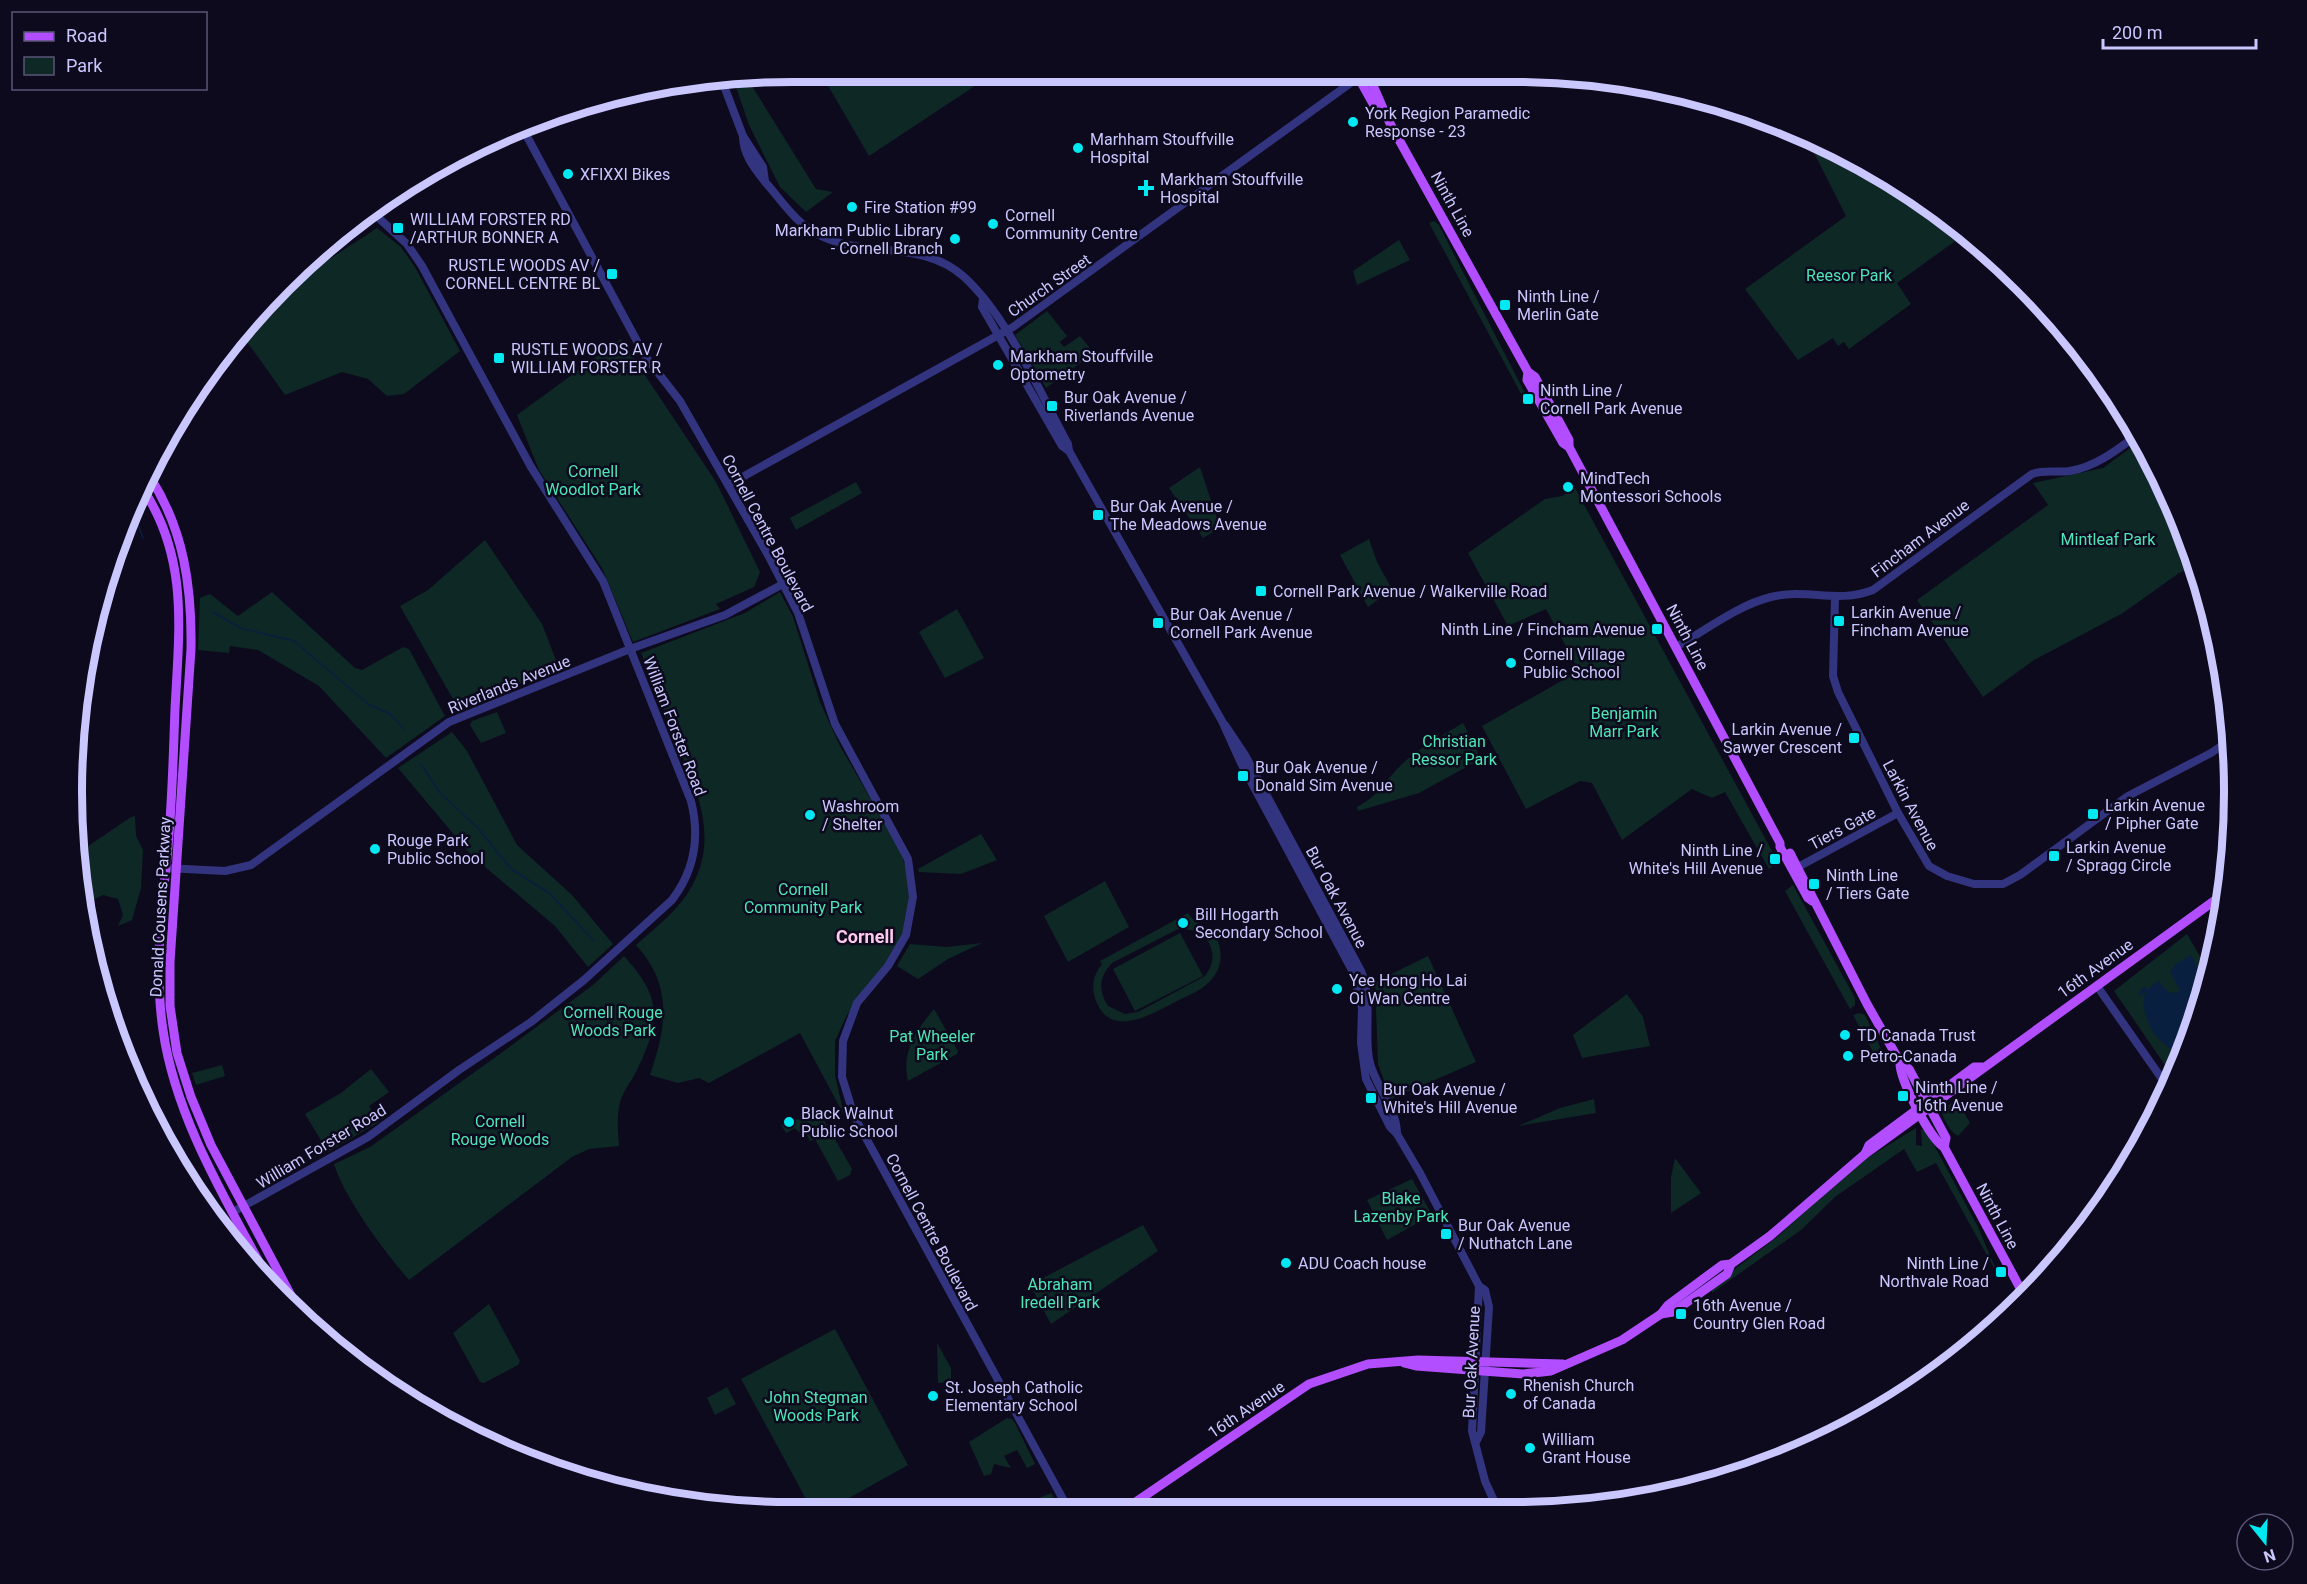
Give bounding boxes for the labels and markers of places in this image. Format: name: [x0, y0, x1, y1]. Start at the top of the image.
place label: York Region Paramedic Response - 23: [1365, 104, 1530, 141]
marker: York Region Paramedic Response - 23: [1346, 115, 1360, 129]
place label: Marhham Stouffville Hospital: [1090, 130, 1234, 167]
marker: Marhham Stouffville Hospital: [1071, 141, 1085, 155]
place label: XFIXXI Bikes: [580, 165, 670, 184]
marker: XFIXXI Bikes: [561, 167, 575, 181]
place label: Markham Stouffville Hospital: [1160, 170, 1303, 207]
marker: Markham Stouffville Hospital: [1137, 179, 1155, 197]
place label: Fire Station #99: [864, 198, 977, 217]
marker: Fire Station #99: [845, 200, 859, 214]
place label: Cornell Community Centre: [1005, 206, 1138, 243]
place label: WILLIAM FORSTER RD /ARTHUR BONNER A: [410, 210, 571, 247]
marker: Cornell Community Centre: [986, 217, 1000, 231]
marker: WILLIAM FORSTER RD /ARTHUR BONNER A: [391, 221, 405, 235]
place label: Markham Public Library - Cornell Branch: [775, 221, 943, 258]
marker: Markham Public Library - Cornell Branch: [948, 232, 962, 246]
place label: RUSTLE WOODS AV / CORNELL CENTRE BL: [445, 256, 600, 293]
marker: RUSTLE WOODS AV / CORNELL CENTRE BL: [605, 267, 619, 281]
place label: Ninth Line / Merlin Gate: [1517, 287, 1600, 324]
marker: Ninth Line / Merlin Gate: [1498, 298, 1512, 312]
place label: RUSTLE WOODS AV / WILLIAM FORSTER R: [511, 340, 663, 377]
place label: Markham Stouffville Optometry: [1010, 347, 1153, 384]
marker: RUSTLE WOODS AV / WILLIAM FORSTER R: [492, 351, 506, 365]
marker: Markham Stouffville Optometry: [991, 358, 1005, 372]
place label: Ninth Line / Cornell Park Avenue: [1540, 381, 1683, 418]
place label: Bur Oak Avenue / Riverlands Avenue: [1064, 388, 1194, 425]
marker: Ninth Line / Cornell Park Avenue: [1521, 392, 1535, 406]
marker: Bur Oak Avenue / Riverlands Avenue: [1045, 399, 1059, 413]
place label: MindTech Montessori Schools: [1580, 469, 1722, 506]
marker: MindTech Montessori Schools: [1561, 480, 1575, 494]
place label: Bur Oak Avenue / The Meadows Avenue: [1110, 497, 1267, 534]
marker: Bur Oak Avenue / The Meadows Avenue: [1091, 508, 1105, 522]
place label: Cornell Park Avenue / Walkerville Road: [1273, 582, 1547, 601]
marker: Cornell Park Avenue / Walkerville Road: [1254, 584, 1268, 598]
place label: Larkin Avenue / Fincham Avenue: [1851, 603, 1969, 640]
place label: Bur Oak Avenue / Cornell Park Avenue: [1170, 605, 1313, 642]
marker: Larkin Avenue / Fincham Avenue: [1832, 614, 1846, 628]
marker: Bur Oak Avenue / Cornell Park Avenue: [1151, 616, 1165, 630]
place label: Ninth Line / Fincham Avenue: [1441, 620, 1645, 639]
marker: Ninth Line / Fincham Avenue: [1650, 622, 1664, 636]
place label: Cornell Village Public School: [1523, 645, 1625, 682]
marker: Cornell Village Public School: [1504, 656, 1518, 670]
place label: Larkin Avenue / Sawyer Crescent: [1723, 720, 1842, 757]
marker: Larkin Avenue / Sawyer Crescent: [1847, 731, 1861, 745]
place label: Bur Oak Avenue / Donald Sim Avenue: [1255, 758, 1393, 795]
marker: Bur Oak Avenue / Donald Sim Avenue: [1236, 769, 1250, 783]
place label: Larkin Avenue / Pipher Gate: [2105, 796, 2205, 833]
place label: Washroom / Shelter: [822, 797, 899, 834]
marker: Larkin Avenue / Pipher Gate: [2086, 807, 2100, 821]
marker: Washroom / Shelter: [803, 808, 817, 822]
place label: Rouge Park Public School: [387, 831, 484, 868]
place label: Larkin Avenue / Spragg Circle: [2066, 838, 2171, 875]
place label: Ninth Line / White's Hill Avenue: [1629, 841, 1763, 878]
marker: Rouge Park Public School: [368, 842, 382, 856]
marker: Larkin Avenue / Spragg Circle: [2047, 849, 2061, 863]
marker: Ninth Line / White's Hill Avenue: [1768, 852, 1782, 866]
place label: Ninth Line / Tiers Gate: [1826, 866, 1909, 903]
marker: Ninth Line / Tiers Gate: [1807, 877, 1821, 891]
place label: Bill Hogarth Secondary School: [1195, 905, 1323, 942]
marker: Bill Hogarth Secondary School: [1176, 916, 1190, 930]
place label: Yee Hong Ho Lai Oi Wan Centre: [1349, 971, 1467, 1008]
marker: Yee Hong Ho Lai Oi Wan Centre: [1330, 982, 1344, 996]
place label: TD Canada Trust: [1857, 1026, 1976, 1045]
marker: TD Canada Trust: [1838, 1028, 1852, 1042]
place label: Petro-Canada: [1860, 1047, 1957, 1066]
marker: Petro-Canada: [1841, 1049, 1855, 1063]
place label: Ninth Line / 16th Avenue: [1915, 1078, 2003, 1115]
place label: Bur Oak Avenue / White's Hill Avenue: [1383, 1080, 1517, 1117]
marker: Ninth Line / 16th Avenue: [1896, 1089, 1910, 1103]
marker: Bur Oak Avenue / White's Hill Avenue: [1364, 1091, 1378, 1105]
place label: Black Walnut Public School: [801, 1104, 898, 1141]
marker: Black Walnut Public School: [782, 1115, 796, 1129]
place label: Bur Oak Avenue / Nuthatch Lane: [1458, 1216, 1573, 1253]
marker: Bur Oak Avenue / Nuthatch Lane: [1439, 1227, 1453, 1241]
place label: ADU Coach house: [1298, 1254, 1426, 1273]
place label: Ninth Line / Northvale Road: [1879, 1254, 1989, 1291]
marker: ADU Coach house: [1279, 1256, 1293, 1270]
marker: Ninth Line / Northvale Road: [1994, 1265, 2008, 1279]
place label: 16th Avenue / Country Glen Road: [1693, 1296, 1825, 1333]
marker: 16th Avenue / Country Glen Road: [1674, 1307, 1688, 1321]
place label: Rhenish Church of Canada: [1523, 1376, 1634, 1413]
place label: St. Joseph Catholic Elementary School: [945, 1378, 1083, 1415]
marker: Rhenish Church of Canada: [1504, 1387, 1518, 1401]
marker: St. Joseph Catholic Elementary School: [926, 1389, 940, 1403]
place label: William Grant House: [1542, 1430, 1631, 1467]
marker: William Grant House: [1523, 1441, 1537, 1455]

